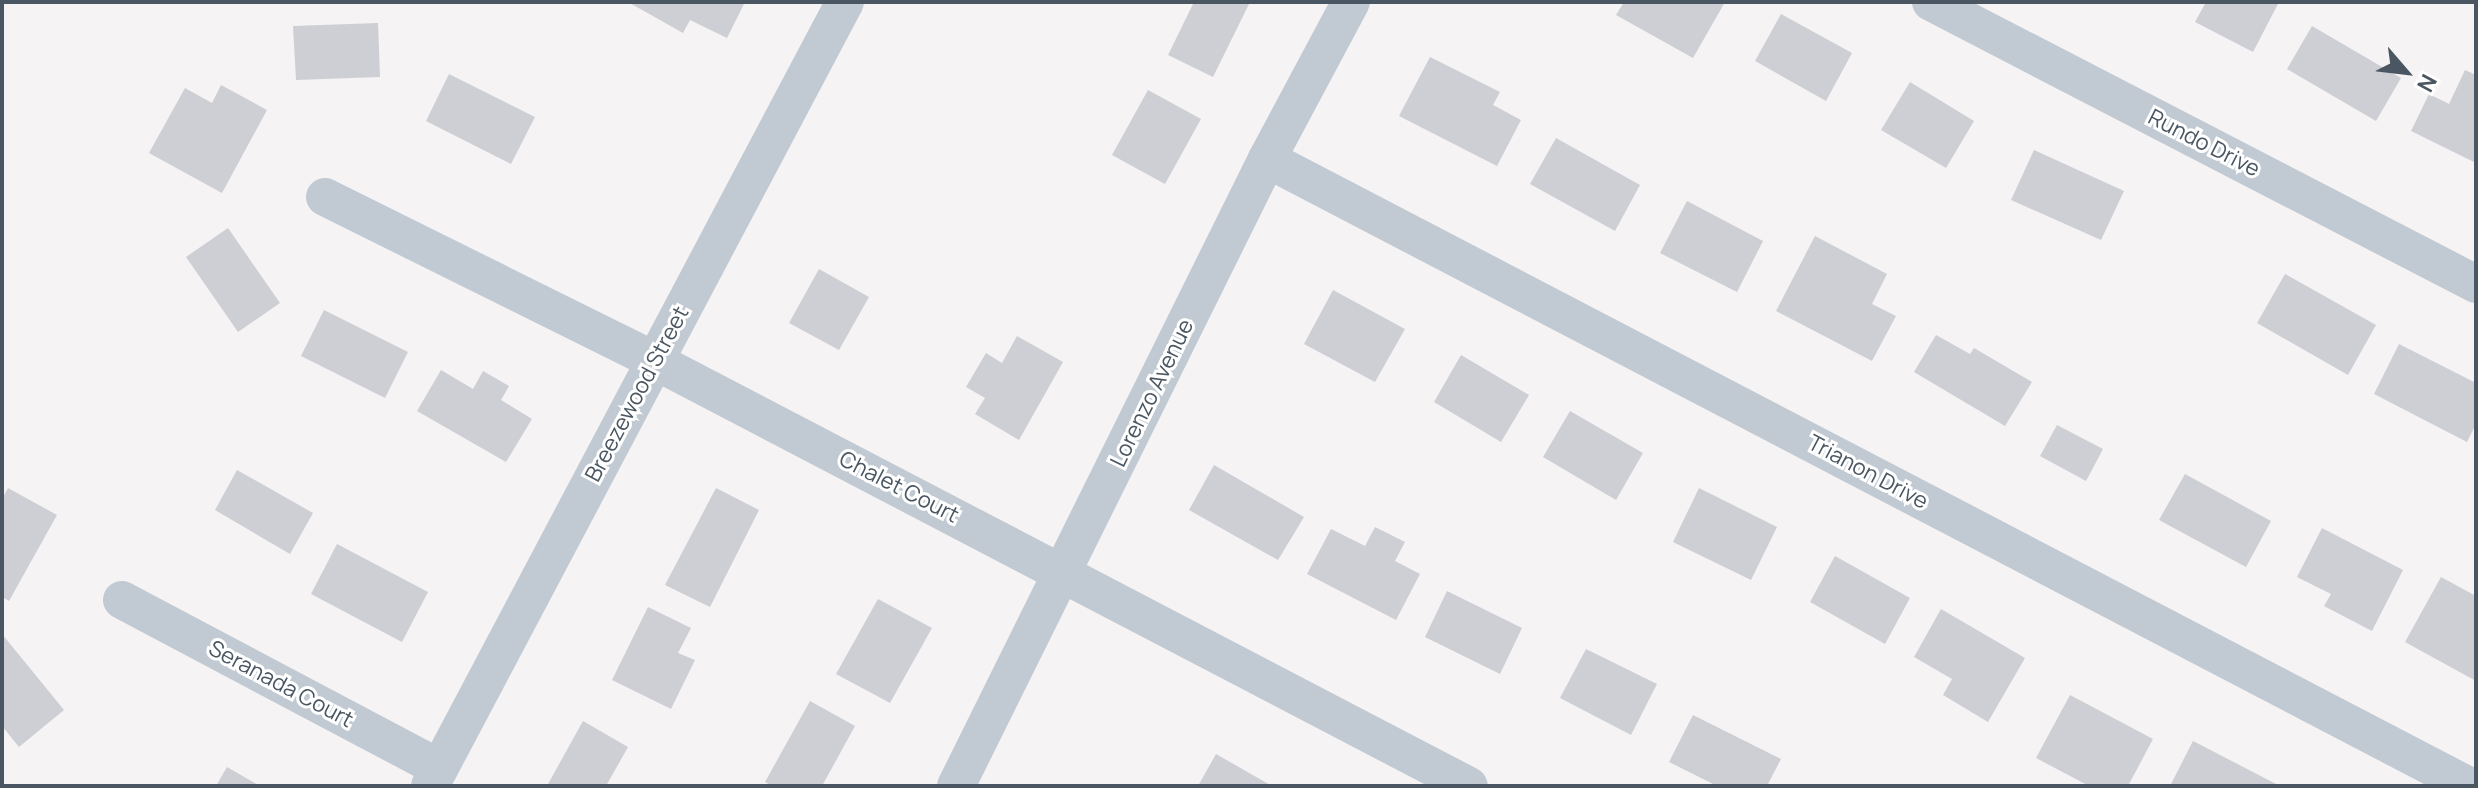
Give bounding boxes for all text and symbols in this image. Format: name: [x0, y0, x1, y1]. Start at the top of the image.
north arrow: [2366, 32, 2446, 112]
text: N: [2410, 69, 2444, 97]
street label: Rundo Drive: [2144, 104, 2264, 182]
street label: Breezewood Street: [580, 302, 694, 486]
street label: Lorenzo Avenue: [1105, 315, 1199, 471]
street label: Trianon Drive: [1803, 429, 1933, 515]
street label: Chalet Court: [835, 446, 963, 528]
street label: Seranada Court: [204, 635, 358, 733]

